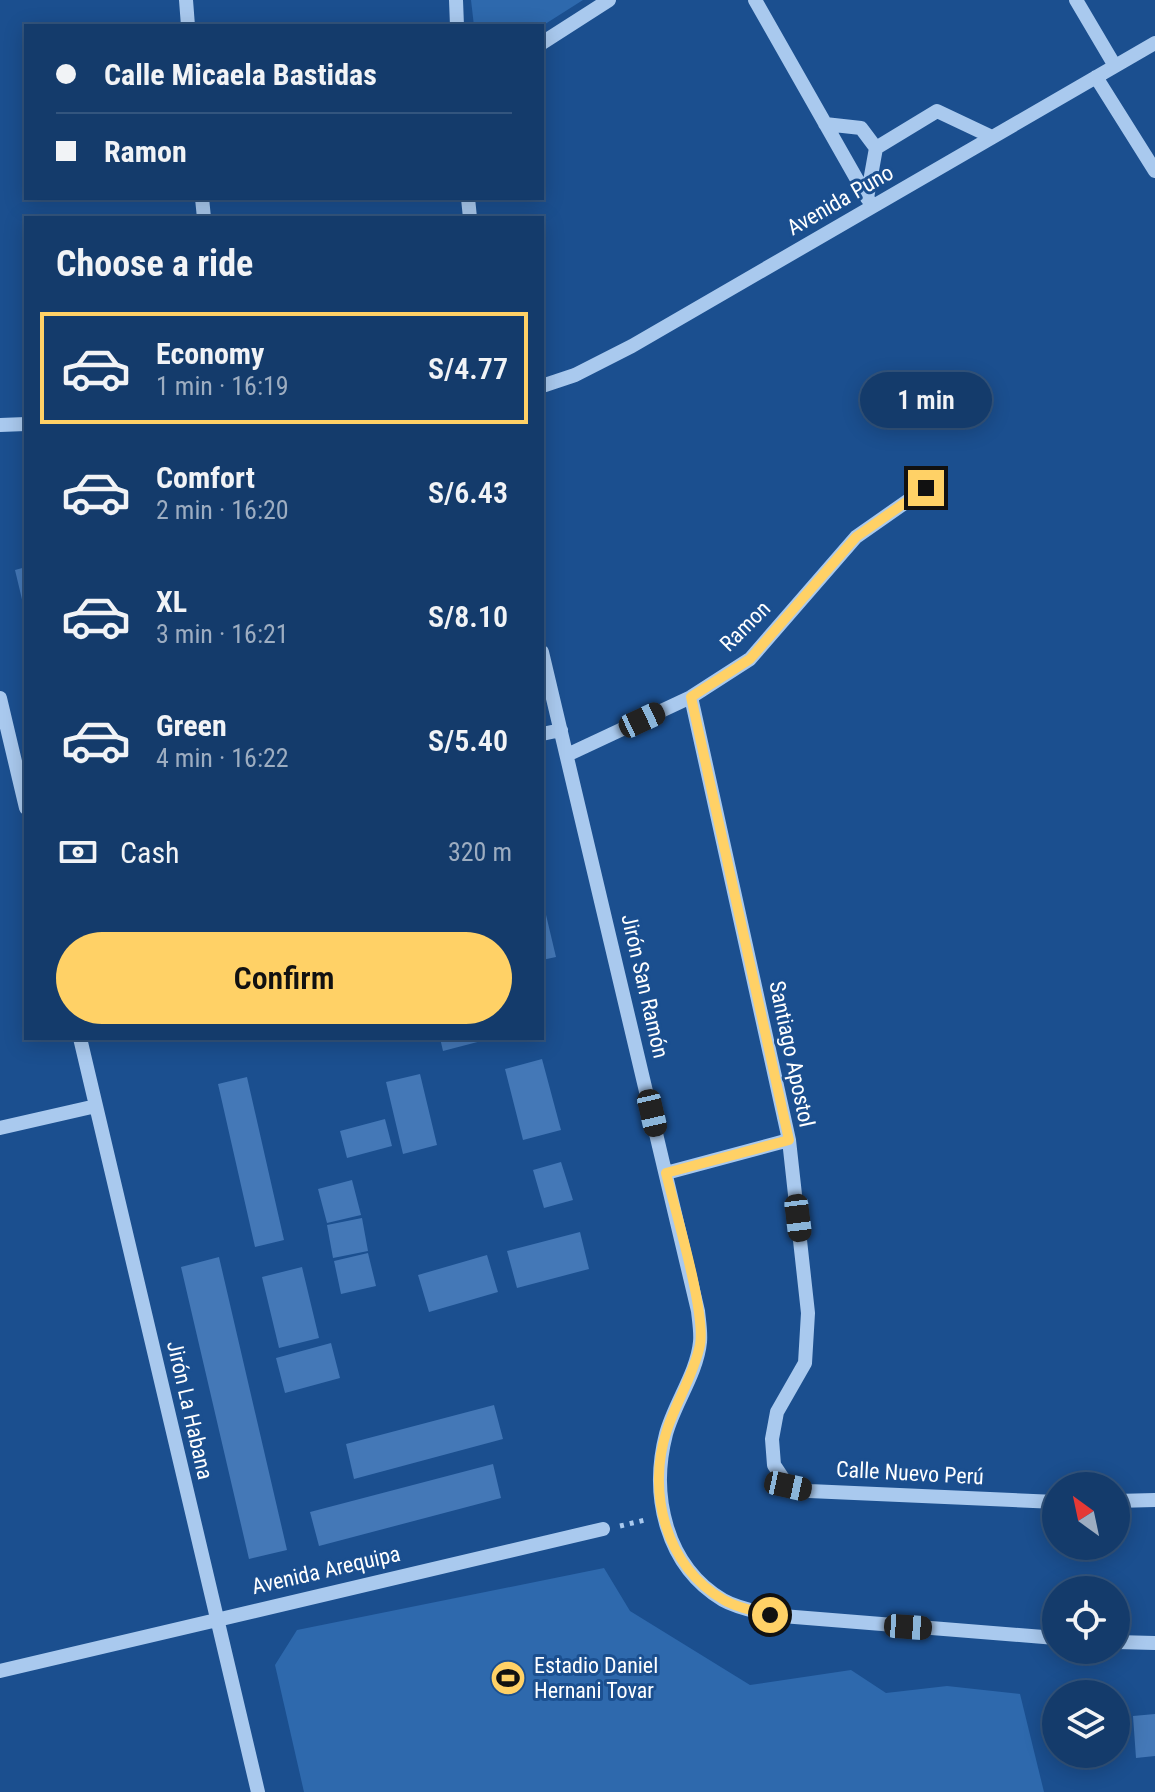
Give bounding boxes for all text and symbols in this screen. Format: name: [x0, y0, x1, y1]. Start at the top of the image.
text: Calle Micaela Bastidas: [104, 57, 377, 92]
text: Ramon: [104, 134, 187, 169]
street label: Avenida Puno: [782, 160, 898, 240]
text: Choose a ride: [56, 243, 253, 285]
icon: car: [60, 332, 132, 404]
text: Economy: [156, 336, 264, 371]
text: S/4.77: [428, 351, 508, 386]
text: 1 min · 16:19: [156, 371, 289, 401]
callout: 1 min: [860, 372, 992, 428]
text: 1 min: [897, 385, 955, 415]
icon: car: [60, 456, 132, 528]
text: Comfort: [156, 460, 255, 495]
route end: [908, 470, 944, 506]
text: S/6.43: [428, 475, 508, 510]
text: 2 min · 16:20: [156, 495, 289, 525]
icon: car: [60, 580, 132, 652]
text: XL: [156, 584, 187, 619]
street label: Ramon: [715, 596, 775, 656]
text: S/8.10: [428, 599, 508, 634]
text: 3 min · 16:21: [156, 619, 289, 649]
car: [615, 699, 669, 741]
icon: car: [60, 704, 132, 776]
text: Green: [156, 708, 227, 743]
text: S/5.40: [428, 723, 508, 758]
text: 4 min · 16:22: [156, 743, 289, 773]
icon: cash: [56, 830, 100, 874]
text: Cash: [120, 835, 180, 870]
text: 320 m: [448, 837, 512, 867]
street label: Jirón San Ramón: [616, 912, 674, 1060]
button: Confirm: [56, 932, 512, 1024]
street label: Santiago Apostol: [764, 979, 820, 1129]
car: [635, 1087, 669, 1139]
car: [783, 1193, 813, 1243]
street label: Jirón La Habana: [162, 1338, 218, 1482]
street label: Calle Nuevo Perú: [835, 1457, 985, 1489]
car: [762, 1469, 814, 1503]
north arrow: [1042, 1472, 1130, 1560]
map controls: [1042, 1472, 1130, 1768]
street label: Avenida Arequipa: [249, 1541, 403, 1599]
button: locate: [1042, 1576, 1130, 1664]
route start: [752, 1597, 788, 1633]
car: [883, 1613, 933, 1641]
place label: Estadio Daniel Hernani Tovar: [534, 1653, 658, 1703]
sports icon: Estadio Daniel Hernani Tovar: [489, 1659, 527, 1697]
button: layers: [1042, 1680, 1130, 1768]

